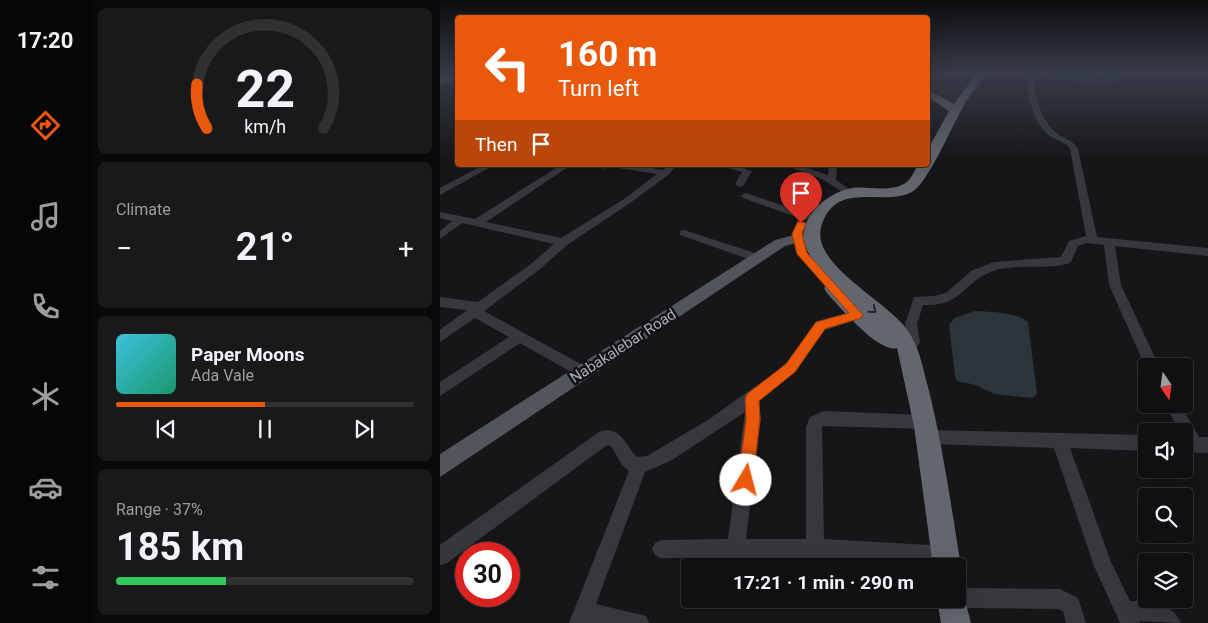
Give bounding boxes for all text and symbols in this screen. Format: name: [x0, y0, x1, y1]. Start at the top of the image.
text: 17:20: [17, 28, 73, 53]
text: 160 m: [558, 34, 657, 75]
icon: left: [475, 35, 540, 100]
text: 22: [235, 59, 295, 120]
text: Turn left: [558, 76, 639, 101]
icon: directions: [28, 108, 63, 143]
text: km/h: [244, 116, 286, 137]
icon: arrive: [527, 130, 555, 158]
text: Then: [475, 133, 517, 156]
pin: [780, 172, 822, 223]
icon: arrive: [787, 179, 815, 207]
icon: music: [28, 199, 63, 234]
text: Climate: [116, 200, 171, 219]
text: 21°: [236, 225, 294, 269]
text: −: [116, 232, 132, 265]
text: +: [398, 232, 414, 265]
icon: phone: [28, 289, 63, 324]
one-way arrow: [867, 304, 876, 313]
street label: Nabakalebar Road: [567, 305, 679, 387]
text: Paper Moons: [191, 343, 304, 366]
north arrow: [1138, 358, 1192, 412]
map controls: [1138, 358, 1193, 608]
text: Ada Vale: [191, 366, 254, 385]
icon: climate: [28, 379, 63, 414]
icon: previous: [152, 415, 180, 443]
icon: pause: [251, 415, 279, 443]
icon: next: [350, 415, 378, 443]
button: sound: [1138, 423, 1193, 478]
position arrow: [719, 453, 771, 505]
icon: car: [28, 470, 63, 505]
button: search: [1138, 488, 1193, 543]
text: Range · 37%: [116, 500, 203, 519]
text: 185 km: [116, 525, 244, 569]
speed limit sign: 30: [455, 542, 520, 607]
button: layers: [1138, 553, 1193, 608]
icon: filters: [28, 560, 63, 595]
text: 17:21 · 1 min · 290 m: [733, 571, 914, 594]

